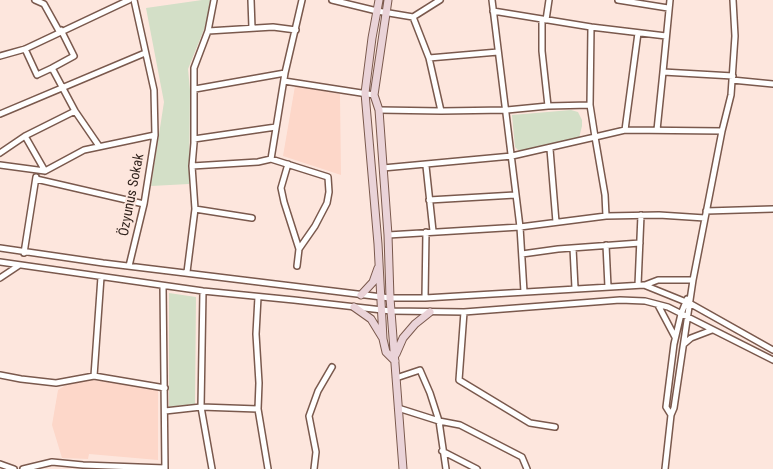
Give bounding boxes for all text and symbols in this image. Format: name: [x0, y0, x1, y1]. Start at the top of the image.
street label: Özyunus Sokak: [116, 152, 148, 238]

